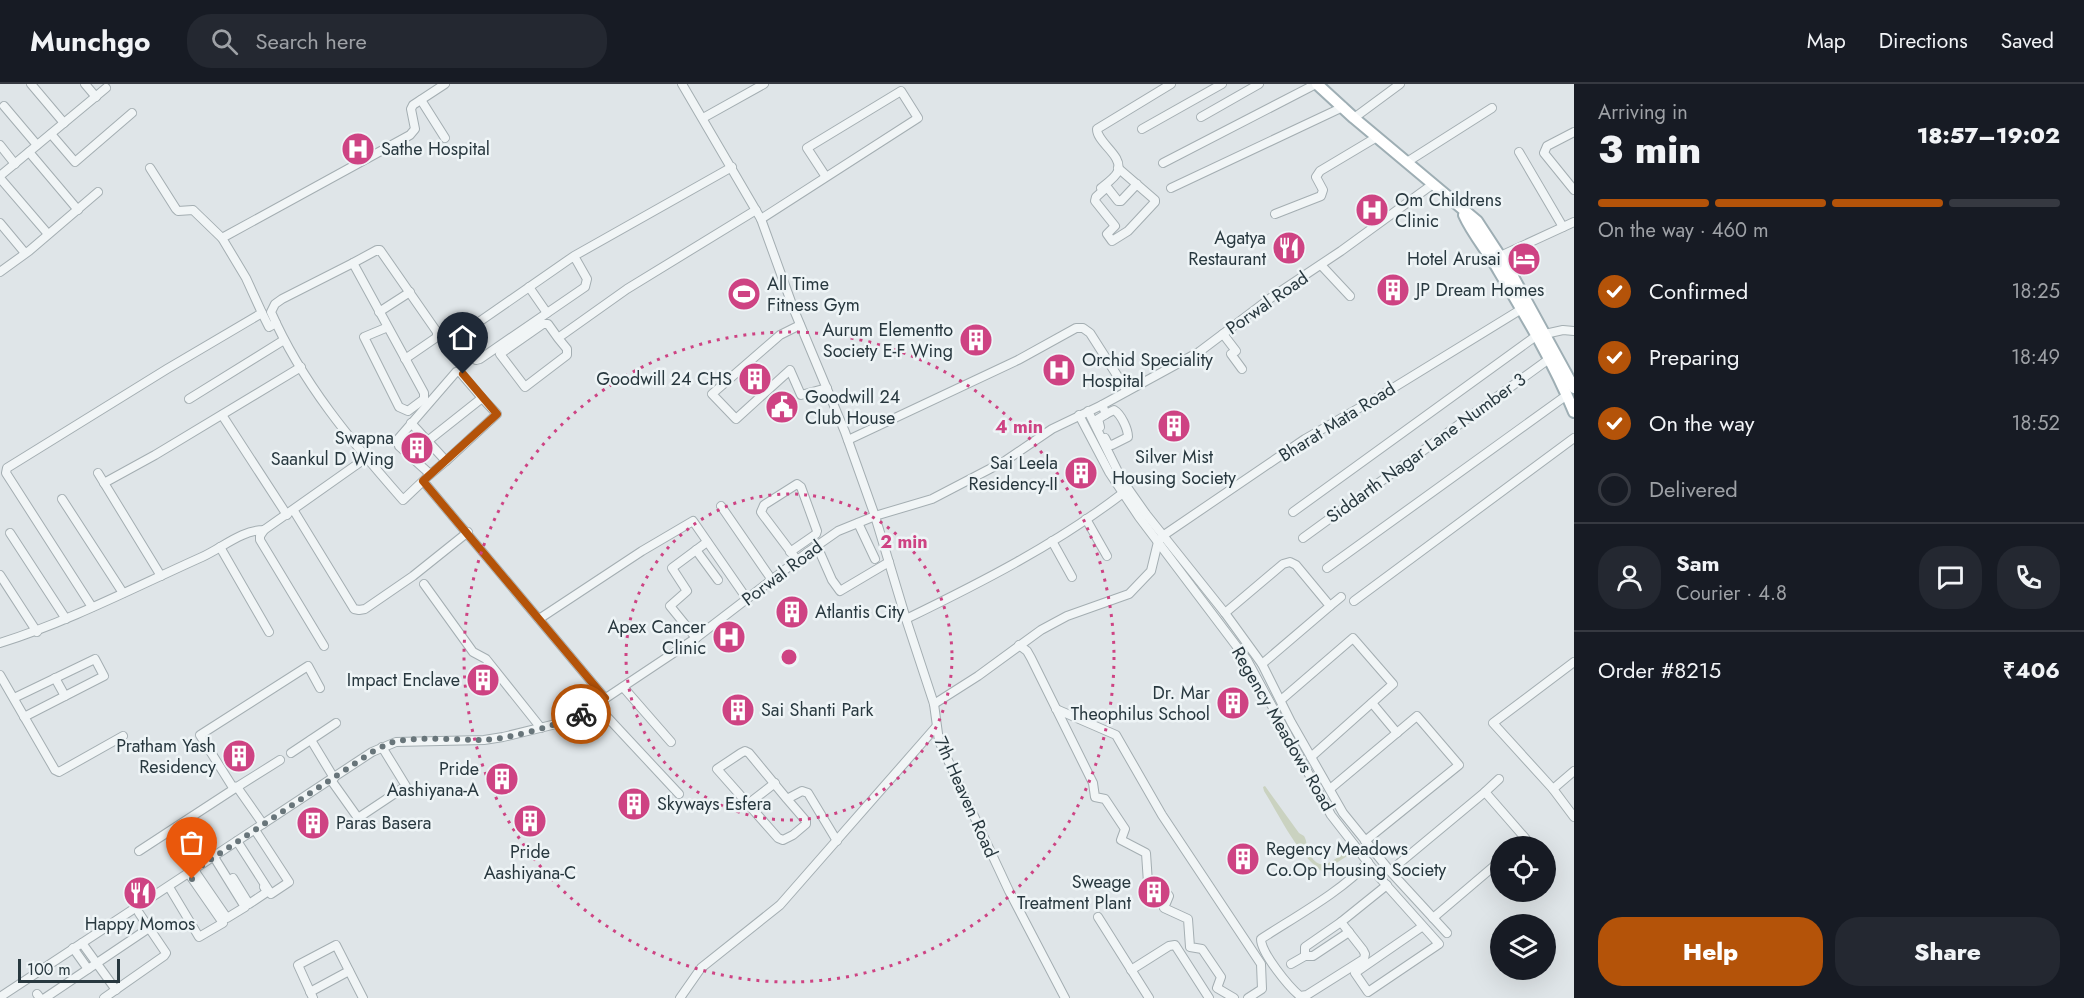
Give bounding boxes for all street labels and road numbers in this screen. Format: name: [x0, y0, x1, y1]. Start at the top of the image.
street label: Porwal Road: [1221, 265, 1313, 341]
street label: Siddarth Nagar Lane Number 3: [1321, 366, 1531, 529]
street label: Bharat Mata Road: [1274, 376, 1400, 468]
street label: Porwal Road: [736, 534, 828, 612]
street label: Regency Meadows Road: [1225, 642, 1341, 816]
street label: 7th Heaven Road: [928, 732, 1004, 862]

